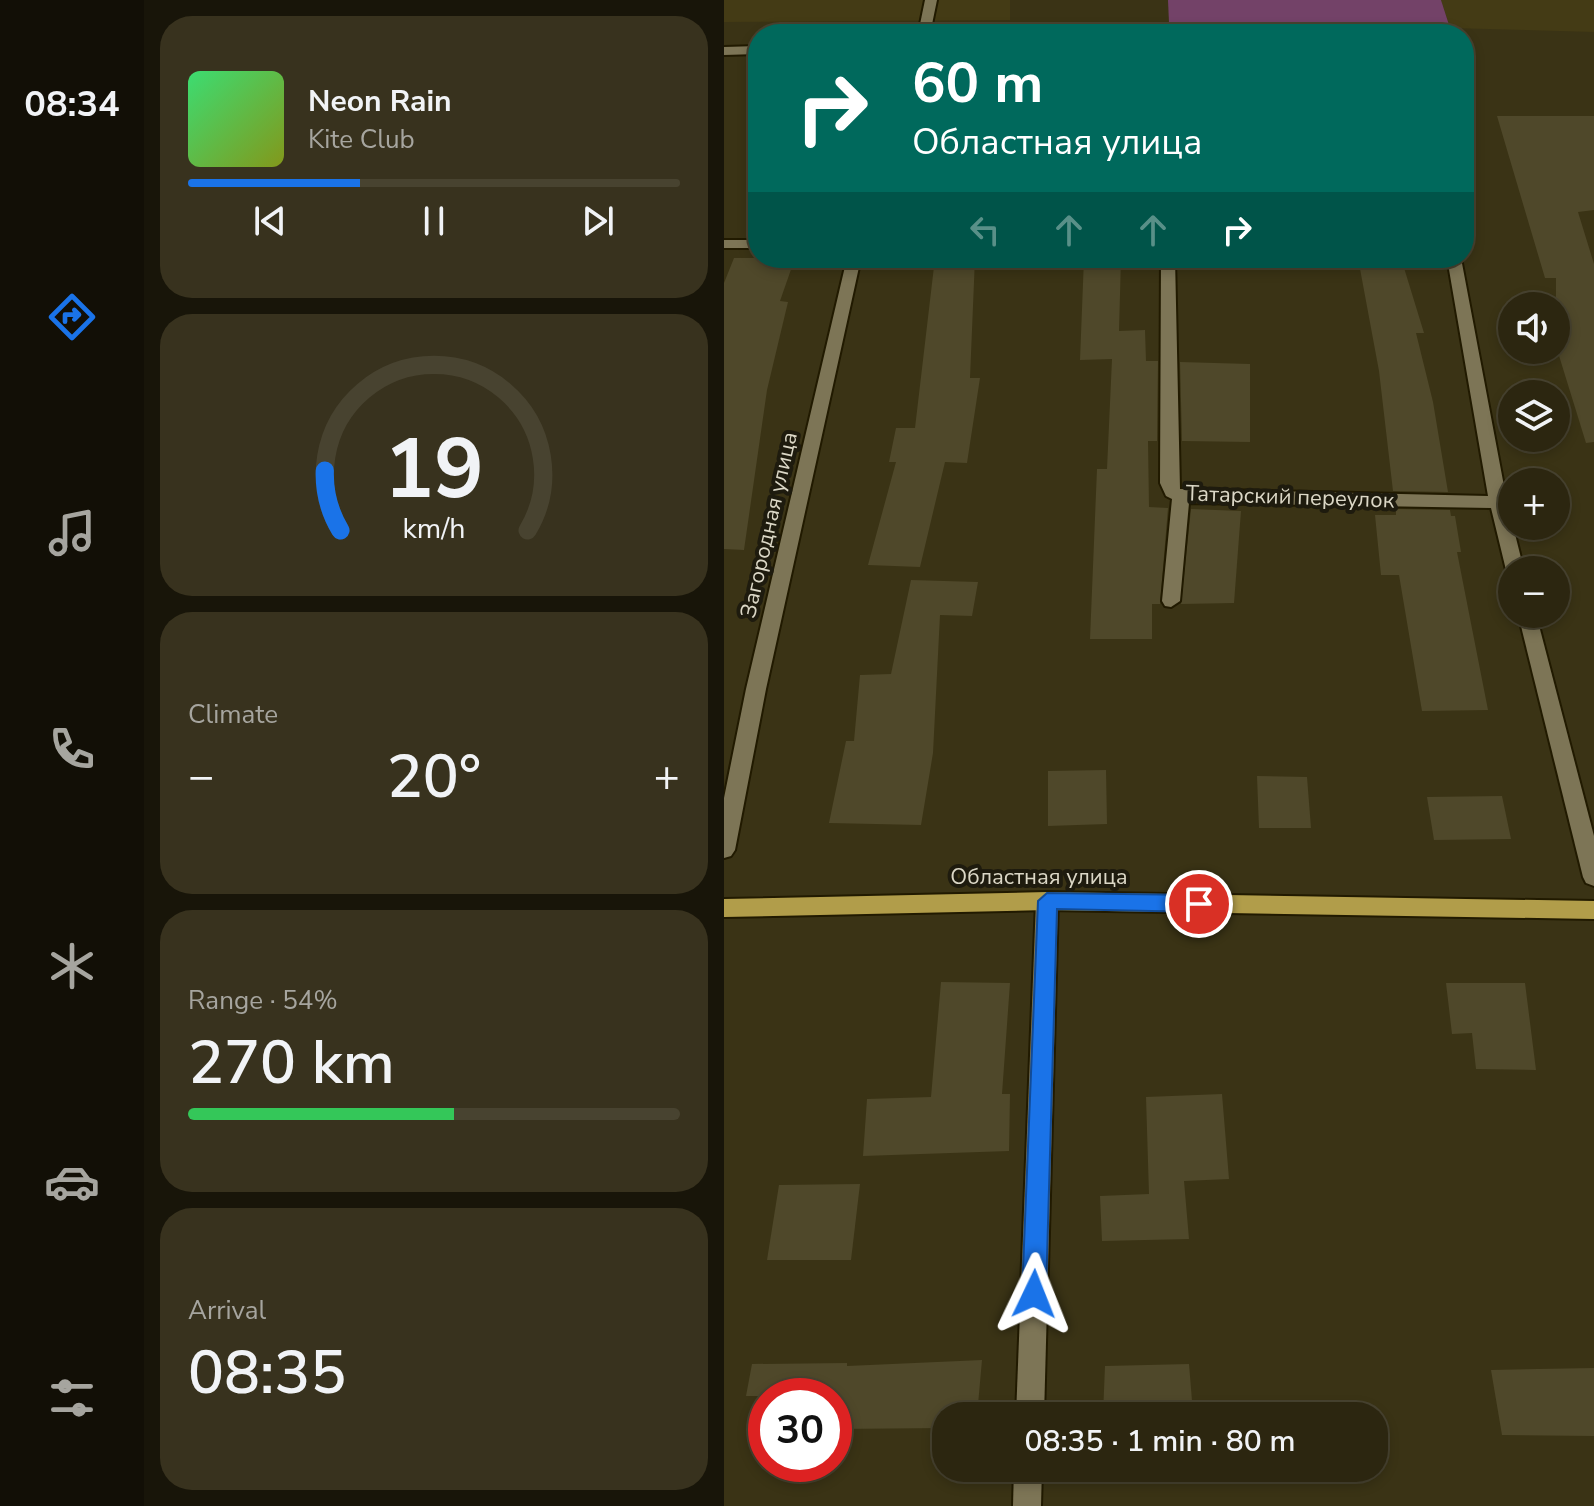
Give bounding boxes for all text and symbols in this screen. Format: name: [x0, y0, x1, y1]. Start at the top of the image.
text: 60 m: [912, 45, 1043, 122]
icon: right: [780, 56, 884, 160]
text: 08:34: [24, 80, 120, 129]
text: Neon Rain: [308, 81, 452, 122]
text: Областная улица: [912, 118, 1202, 167]
text: Kite Club: [308, 122, 415, 157]
icon: previous: [248, 199, 292, 243]
icon: pause: [412, 199, 456, 243]
icon: next: [576, 199, 620, 243]
icon: left: [963, 208, 1007, 252]
icon: ahead: [1047, 208, 1091, 252]
icon: ahead: [1131, 208, 1175, 252]
icon: right: [1215, 208, 1259, 252]
icon: directions: [44, 289, 100, 345]
map controls: [1498, 292, 1570, 628]
button: sound: [1498, 292, 1570, 364]
button: layers: [1498, 380, 1570, 452]
text: 19: [384, 413, 484, 526]
street label: Загородная улица: [733, 429, 805, 621]
button: +: [1498, 468, 1570, 540]
street label: Татарский переулок: [1185, 478, 1395, 516]
icon: music: [44, 505, 100, 561]
text: km/h: [403, 509, 465, 548]
button: −: [1498, 556, 1570, 628]
text: Climate: [188, 697, 278, 732]
icon: phone: [44, 721, 100, 777]
text: 20°: [387, 736, 481, 818]
text: −: [188, 747, 214, 807]
text: +: [654, 747, 680, 807]
street label: Областная улица: [950, 862, 1128, 892]
pin: [1165, 870, 1233, 938]
icon: arrive: [1177, 882, 1221, 926]
icon: climate: [44, 938, 100, 994]
text: Range · 54%: [188, 983, 338, 1018]
text: 270 km: [188, 1022, 395, 1104]
icon: car: [44, 1154, 100, 1210]
position arrow: [992, 1252, 1076, 1336]
text: Arrival: [188, 1293, 266, 1328]
text: 08:35: [188, 1332, 346, 1414]
icon: filters: [44, 1370, 100, 1426]
speed limit sign: 30: [748, 1378, 852, 1482]
text: 08:35 · 1 min · 80 m: [1024, 1421, 1296, 1462]

